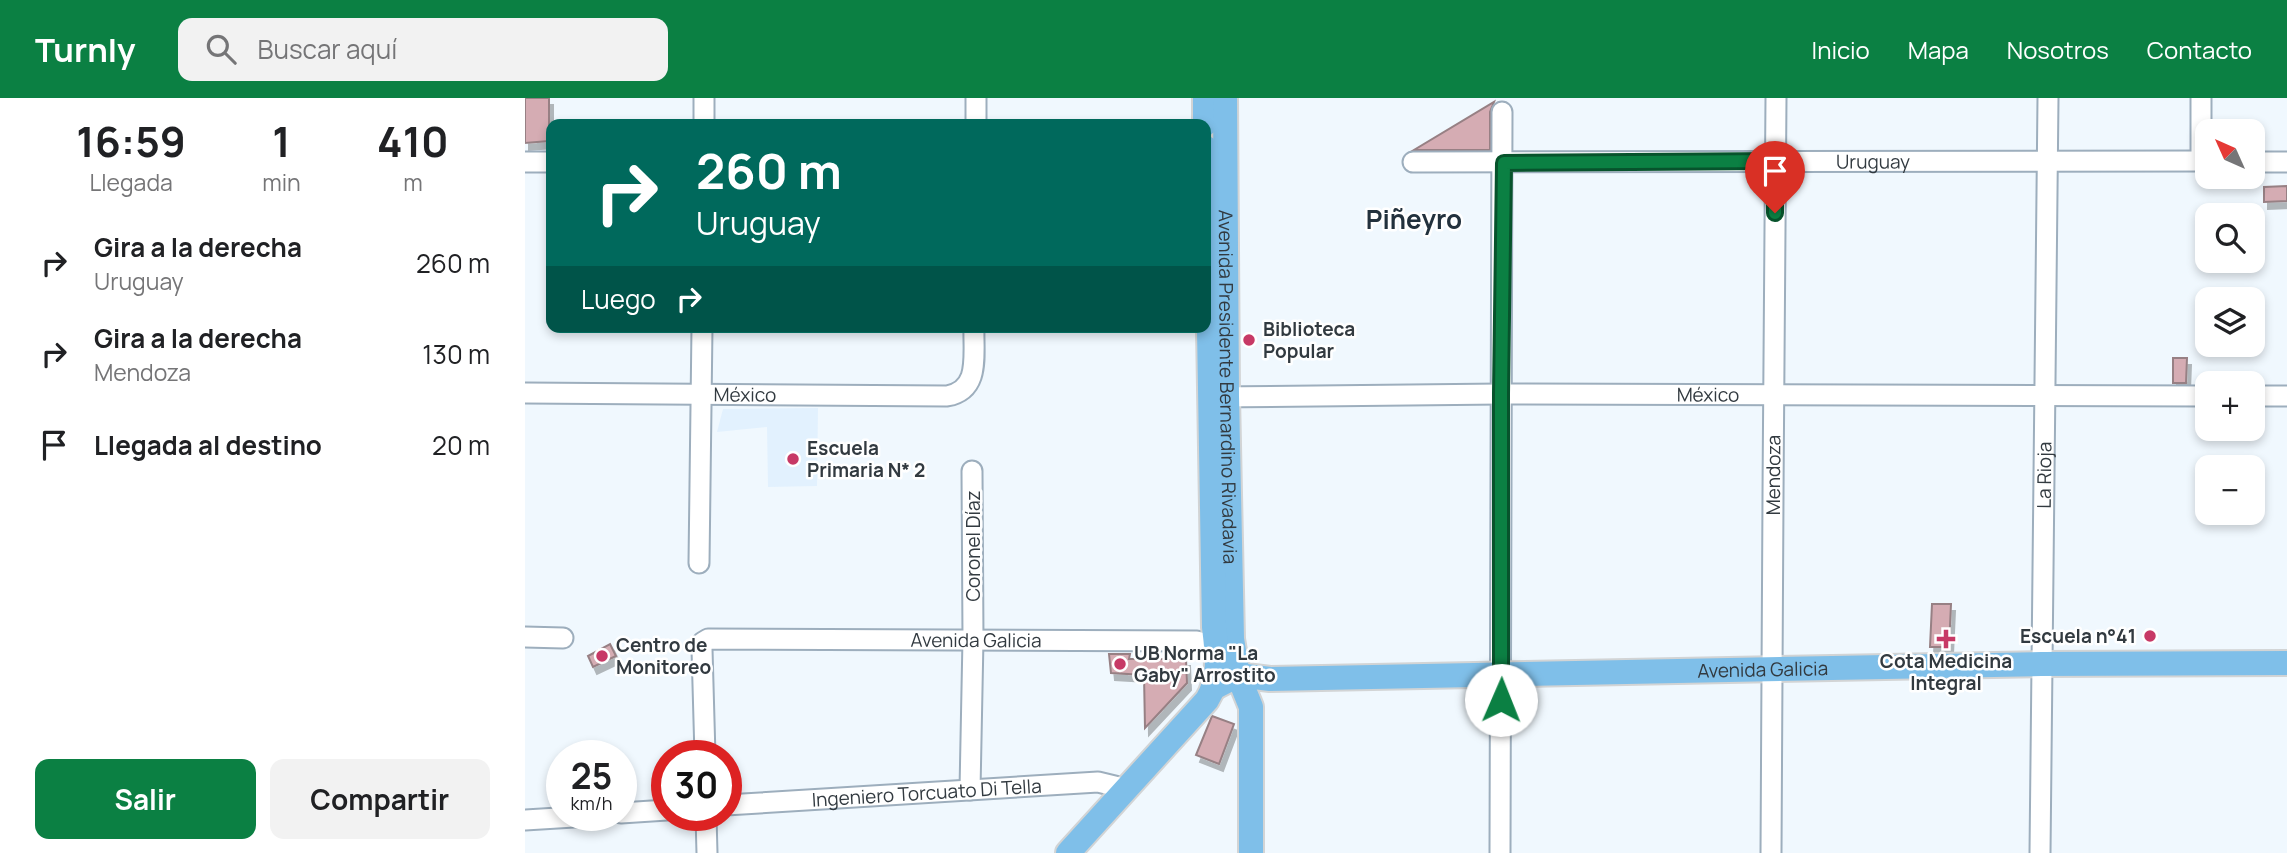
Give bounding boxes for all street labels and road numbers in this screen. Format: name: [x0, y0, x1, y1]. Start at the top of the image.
street label: Uruguay: [1836, 148, 1910, 174]
street label: Avenida Presidente Bernardino Rivadavia: [1213, 210, 1243, 564]
street label: México: [714, 381, 776, 408]
street label: México: [1677, 381, 1739, 408]
street label: Mendoza: [1760, 435, 1786, 515]
street label: La Rioja: [2031, 441, 2057, 509]
street label: Coronel Díaz: [960, 490, 986, 602]
street label: Avenida Galicia: [911, 627, 1042, 653]
street label: Avenida Galicia: [1697, 655, 1828, 684]
street label: Ingeniero Torcuato Di Tella: [811, 773, 1042, 813]

